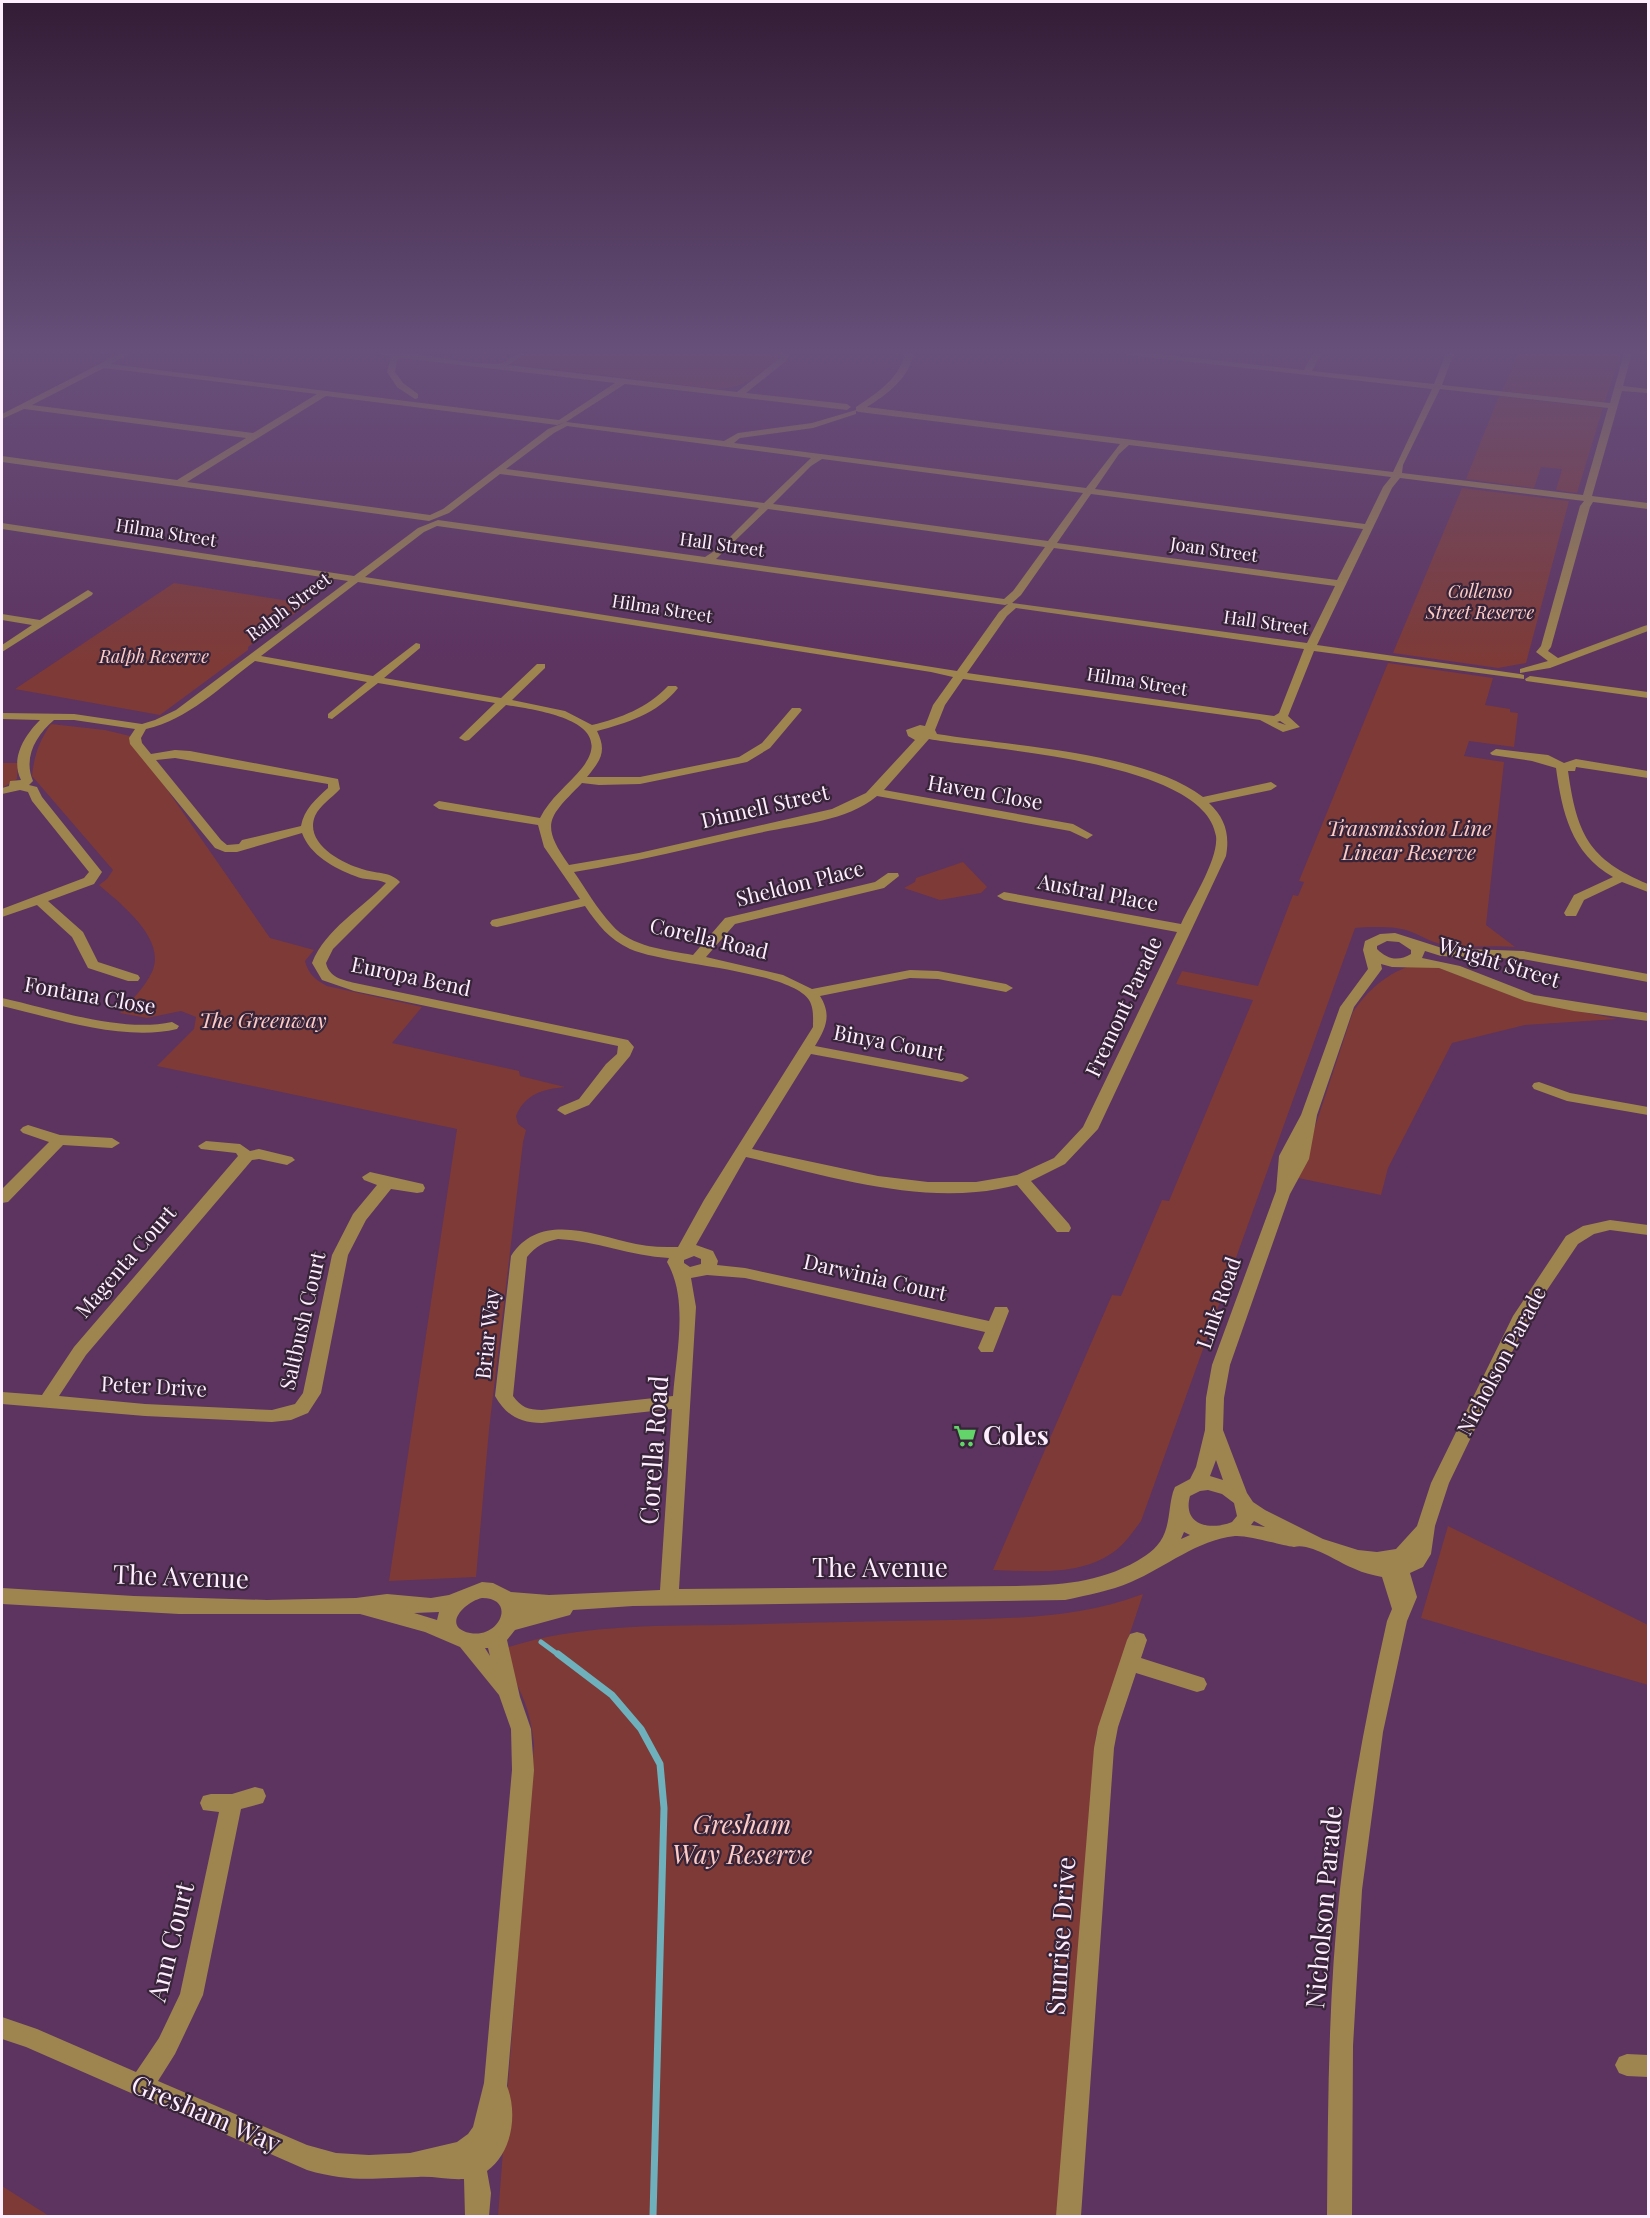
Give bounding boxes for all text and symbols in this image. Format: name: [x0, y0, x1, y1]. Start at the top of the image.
street label: Hilma Street: [114, 512, 219, 552]
street label: Hall Street: [678, 526, 767, 562]
street label: Joan Street: [1168, 531, 1260, 567]
street label: Ralph Street: [241, 566, 336, 646]
park label: Collenso Street Reserve: [1425, 579, 1535, 624]
street label: Hilma Street: [610, 588, 715, 628]
street label: Hall Street: [1222, 604, 1311, 640]
park label: Ralph Reserve: [98, 644, 209, 668]
street label: Hilma Street: [1085, 661, 1190, 701]
street label: Haven Close: [926, 767, 1045, 815]
street label: Dinnell Street: [698, 777, 832, 833]
park label: Transmission Line Linear Reserve: [1327, 813, 1491, 865]
street label: Sheldon Place: [733, 853, 866, 911]
street label: Austral Place: [1035, 865, 1161, 916]
street label: Corella Road: [647, 910, 771, 964]
street label: Wright Street: [1434, 929, 1564, 993]
street label: Fremont Parade: [1077, 931, 1167, 1081]
street label: Europa Bend: [349, 949, 474, 1001]
street label: Fontana Close: [22, 969, 158, 1019]
park label: The Greenway: [199, 1005, 327, 1033]
street label: Binya Court: [832, 1017, 948, 1066]
street label: Magenta Court: [68, 1198, 182, 1323]
street label: Darwinia Court: [801, 1246, 950, 1306]
street label: Saltbush Court: [272, 1248, 331, 1392]
street label: Link Road: [1188, 1253, 1246, 1352]
street label: Nicholson Parade: [1449, 1281, 1551, 1439]
street label: Briar Way: [467, 1287, 505, 1381]
street label: Peter Drive: [100, 1368, 208, 1402]
street label: Corella Road: [630, 1374, 675, 1526]
place label: Coles: [983, 1417, 1049, 1452]
supermarket icon: Coles: [952, 1423, 978, 1449]
street label: The Avenue: [812, 1549, 948, 1584]
street label: The Avenue: [113, 1556, 250, 1595]
street label: Nicholson Parade: [1296, 1804, 1349, 2010]
park label: Gresham Way Reserve: [672, 1806, 812, 1871]
street label: Sunrise Drive: [1037, 1856, 1082, 2016]
street label: Ann Court: [138, 1877, 201, 2006]
street label: Gresham Way: [126, 2065, 287, 2160]

